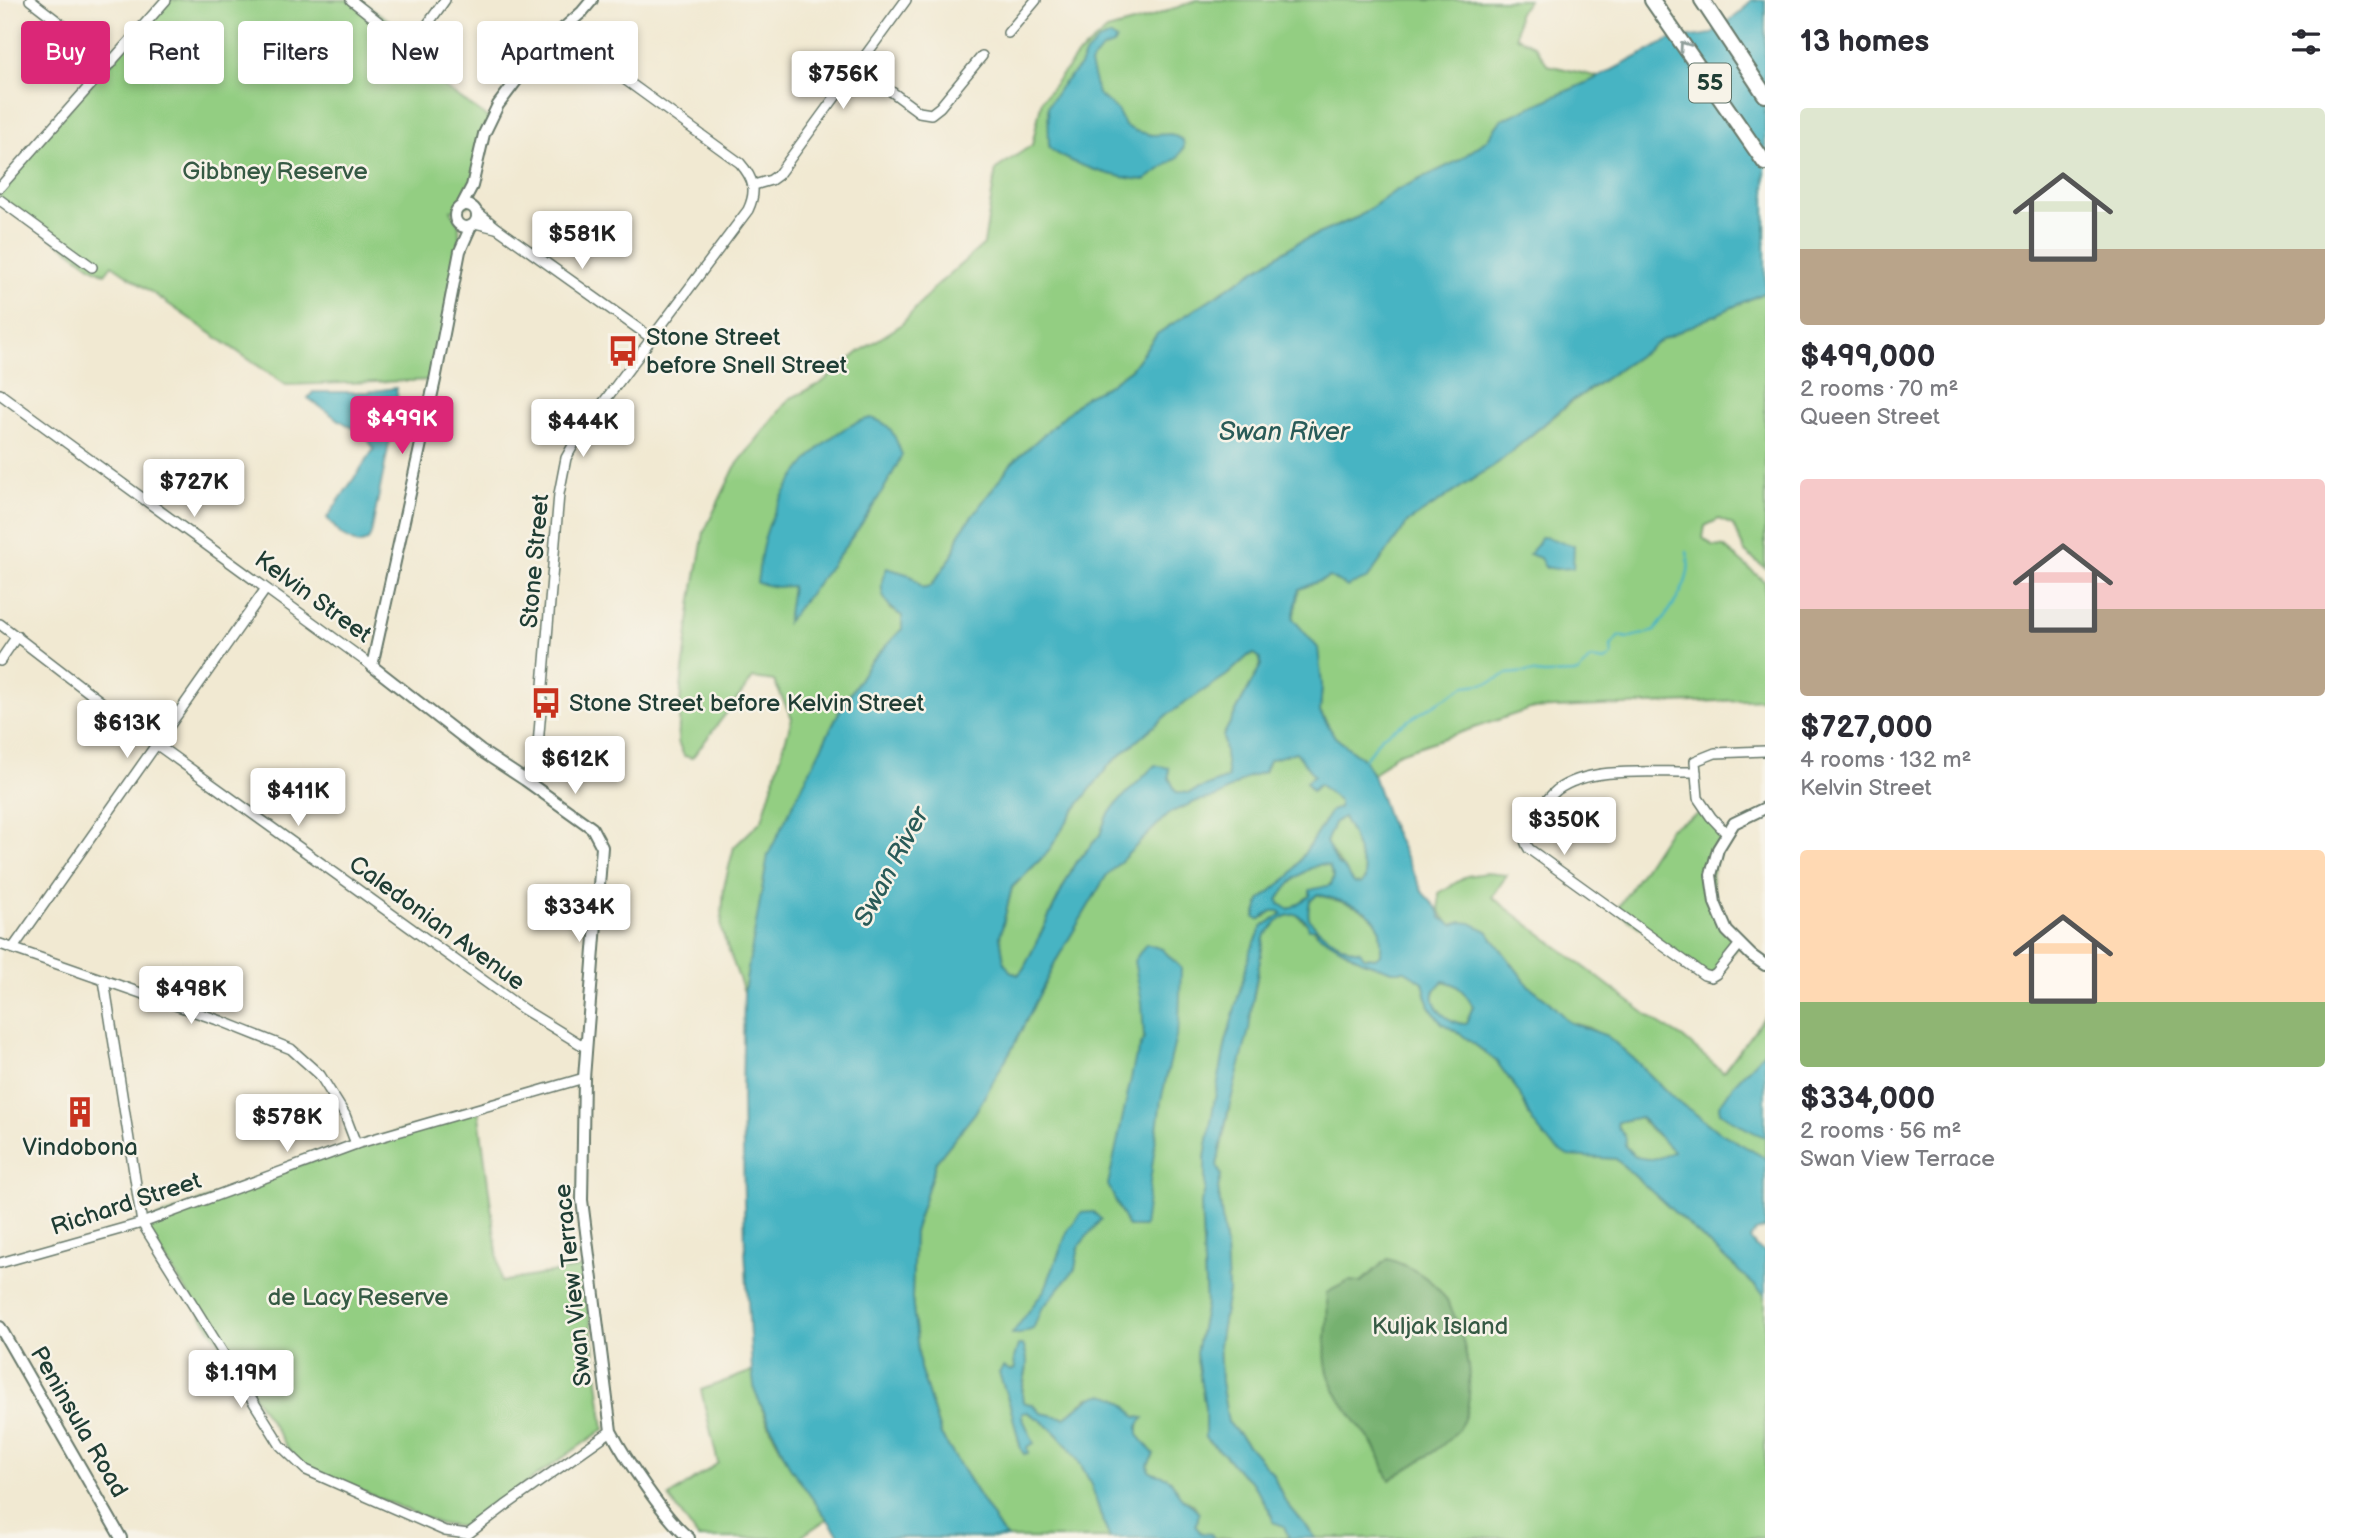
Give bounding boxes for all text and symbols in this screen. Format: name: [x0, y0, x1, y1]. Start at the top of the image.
chip: Buy: [21, 21, 110, 84]
chip: Rent: [124, 21, 224, 84]
chip: Filters: [238, 21, 353, 84]
chip: New: [367, 21, 463, 84]
chip: Apartment: [477, 21, 638, 84]
icon: filters: [2287, 23, 2325, 61]
text: 13 homes: [1800, 24, 1929, 60]
one-way arrow: [1679, 41, 1692, 54]
pin: $756K: [794, 52, 892, 111]
text: $756K: [808, 60, 878, 88]
road number: 55: [1689, 64, 1731, 102]
icon: home: [2000, 154, 2126, 280]
park label: Gibbney Reserve: [182, 157, 368, 186]
pin: $581K: [533, 212, 631, 271]
text: $581K: [548, 220, 616, 248]
place label: Stone Street before Snell Street: [646, 323, 848, 380]
bus stop icon: Stone Street before Snell Street: [606, 334, 640, 368]
text: $499,000: [1800, 339, 1935, 375]
text: 2 rooms · 70 m²: [1800, 375, 1959, 403]
pin: $499K: [353, 396, 451, 456]
pin: $444K: [534, 400, 632, 459]
text: Queen Street: [1800, 403, 1940, 431]
text: $499K: [366, 405, 438, 433]
text: $444K: [547, 408, 619, 436]
water label: Swan River: [1219, 417, 1351, 448]
pin: $727K: [145, 460, 243, 519]
text: $727K: [159, 468, 229, 496]
street label: Stone Street: [515, 492, 555, 629]
icon: home: [2000, 525, 2126, 651]
street label: Kelvin Street: [249, 545, 378, 649]
bus stop icon: Stone Street before Kelvin Street: [529, 686, 563, 720]
place label: Stone Street before Kelvin Street: [569, 689, 925, 718]
pin: $613K: [78, 700, 176, 760]
text: $613K: [93, 709, 161, 737]
text: $727,000: [1800, 710, 1933, 746]
pin: $612K: [526, 736, 624, 796]
text: $612K: [541, 745, 609, 773]
text: 4 rooms · 132 m²: [1800, 746, 1971, 774]
pin: $411K: [249, 768, 347, 828]
text: Kelvin Street: [1800, 774, 1932, 802]
text: $411K: [266, 777, 330, 805]
pin: $350K: [1515, 798, 1613, 857]
water label: Swan River: [848, 801, 937, 932]
text: $350K: [1528, 806, 1600, 834]
street label: Caledonian Avenue: [343, 849, 531, 997]
pin: $334K: [530, 884, 628, 944]
text: $334K: [543, 893, 615, 921]
icon: home: [2000, 896, 2126, 1022]
pin: $498K: [142, 967, 240, 1026]
text: $498K: [155, 975, 227, 1003]
text: $334,000: [1800, 1081, 1935, 1117]
pin: $578K: [238, 1094, 336, 1154]
building icon: Vindobona: [63, 1095, 97, 1129]
text: $578K: [252, 1103, 322, 1131]
text: 2 rooms · 56 m²: [1800, 1117, 1962, 1145]
place label: Vindobona: [22, 1133, 138, 1162]
text: Swan View Terrace: [1800, 1145, 1995, 1173]
street label: Richard Street: [47, 1166, 205, 1242]
street label: Swan View Terrace: [548, 1182, 598, 1388]
park label: de Lacy Reserve: [267, 1283, 449, 1312]
park label: Kuljak Island: [1372, 1312, 1508, 1341]
street label: Peninsula Road: [24, 1341, 134, 1503]
pin: $1.19M: [184, 1350, 298, 1410]
text: $1.19M: [205, 1359, 277, 1387]

